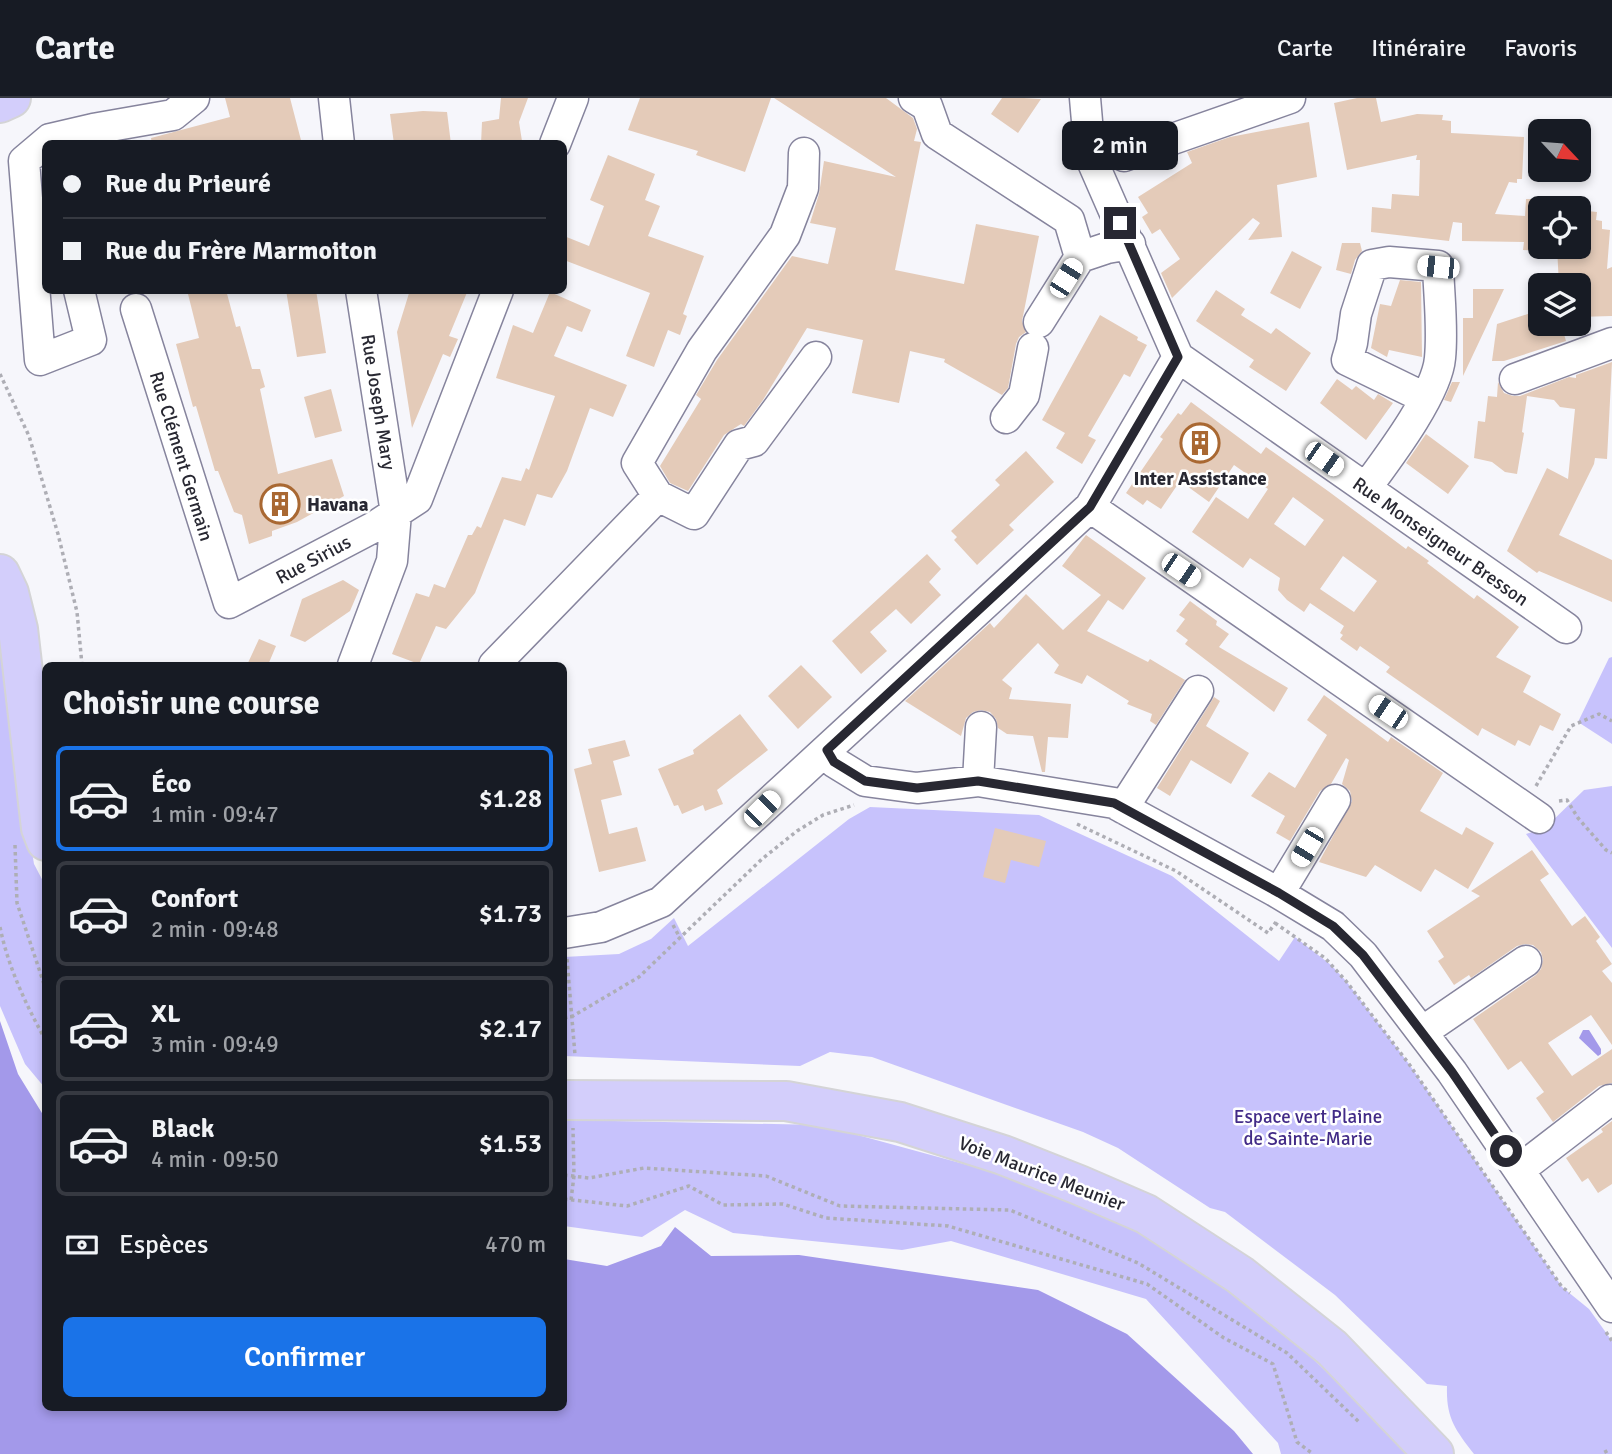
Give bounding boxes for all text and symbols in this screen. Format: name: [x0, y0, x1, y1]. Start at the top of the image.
text: Carte: [35, 28, 115, 69]
text: Carte: [1277, 33, 1333, 63]
text: Itinéraire: [1371, 33, 1466, 63]
text: Favoris: [1504, 33, 1577, 63]
north arrow: [1528, 119, 1591, 182]
map controls: [1528, 119, 1591, 336]
callout: 2 min: [1062, 122, 1178, 170]
text: 2 min: [1092, 131, 1148, 160]
text: Rue du Prieuré: [105, 168, 271, 200]
button: locate: [1528, 196, 1591, 259]
route end: [1104, 207, 1136, 239]
text: Rue du Frère Marmoiton: [105, 235, 377, 267]
car: [1417, 254, 1460, 280]
car: [1046, 255, 1087, 301]
button: layers: [1528, 273, 1591, 336]
street label: Rue Joseph Mary: [355, 333, 401, 472]
street label: Rue Clément Germain: [144, 368, 218, 544]
building icon: Inter Assistance: [1179, 422, 1221, 464]
car: [1301, 438, 1348, 480]
place label: Inter Assistance: [1133, 467, 1267, 491]
street label: Rue Monseigneur Bresson: [1348, 472, 1533, 612]
building icon: Havana: [259, 483, 301, 525]
place label: Havana: [307, 493, 369, 517]
street label: Rue Sirius: [272, 530, 355, 590]
car: [1158, 550, 1205, 590]
text: Choisir une course: [63, 684, 320, 723]
car: [1365, 692, 1412, 732]
icon: car: [67, 767, 130, 830]
text: Éco: [151, 768, 191, 800]
text: $1.28: [479, 783, 542, 815]
car: [740, 787, 785, 831]
text: 1 min · 09:47: [151, 800, 279, 829]
car: [1288, 824, 1327, 870]
icon: car: [67, 882, 130, 945]
text: Confort: [151, 883, 238, 915]
text: $1.73: [479, 898, 542, 930]
text: 2 min · 09:48: [151, 915, 279, 944]
icon: car: [67, 997, 130, 1060]
text: XL: [151, 998, 181, 1030]
text: $2.17: [479, 1013, 542, 1045]
text: 3 min · 09:49: [151, 1030, 279, 1059]
park label: Espace vert Plaine de Sainte-Marie: [1234, 1105, 1382, 1151]
icon: car: [67, 1112, 130, 1175]
text: Black: [151, 1113, 214, 1145]
text: $1.53: [479, 1128, 542, 1160]
street label: Voie Maurice Meunier: [955, 1131, 1128, 1217]
route start: [1490, 1135, 1522, 1167]
text: 4 min · 09:50: [151, 1145, 279, 1174]
icon: cash: [63, 1226, 101, 1264]
text: Espèces: [119, 1229, 208, 1261]
text: 470 m: [485, 1230, 546, 1259]
button: Confirmer: [63, 1317, 546, 1397]

